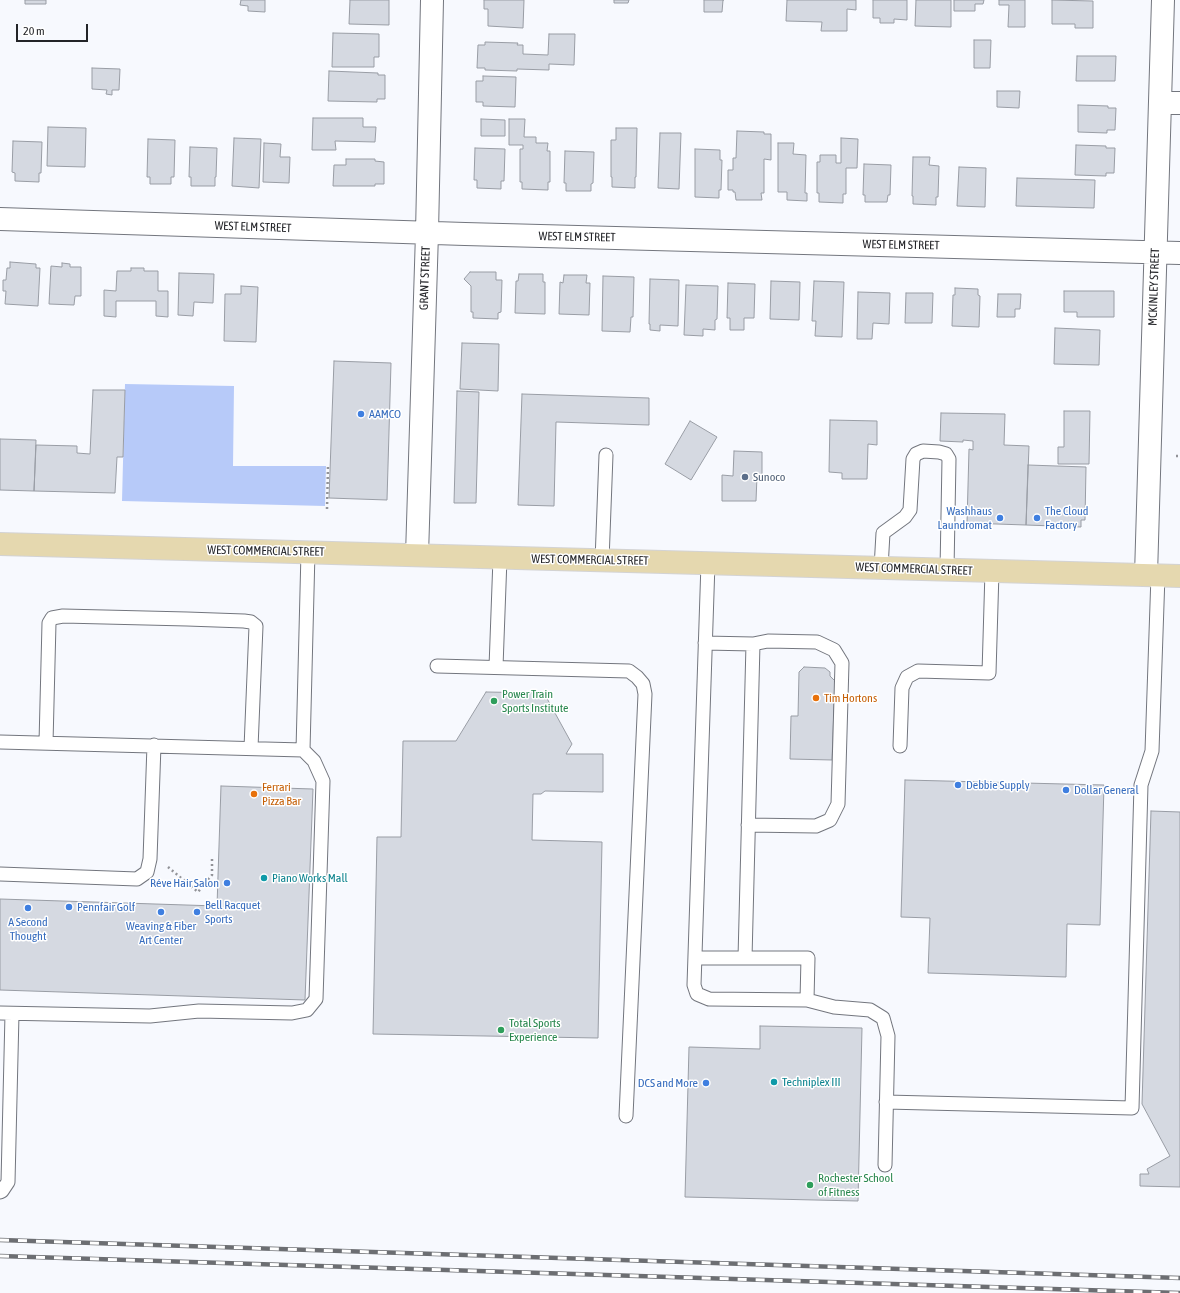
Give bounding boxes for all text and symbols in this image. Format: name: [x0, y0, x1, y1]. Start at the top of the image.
scale bar: [18, 16, 90, 42]
text: 20 m: [23, 24, 45, 38]
street label: WEST ELM STREET: [214, 218, 292, 236]
street label: WEST ELM STREET: [538, 229, 616, 245]
street label: WEST ELM STREET: [862, 237, 940, 253]
street label: GRANT STREET: [417, 246, 433, 310]
street label: MCKINLEY STREET: [1145, 248, 1163, 326]
place label: AAMCO: [369, 407, 401, 421]
marker: AAMCO: [356, 409, 366, 419]
place label: Sunoco: [753, 470, 785, 484]
marker: Sunoco: [740, 472, 750, 482]
place label: Washhaus Laundromat: [938, 504, 992, 532]
place label: The Cloud Factory: [1045, 504, 1089, 532]
marker: Washhaus Laundromat: [995, 513, 1005, 523]
marker: The Cloud Factory: [1032, 513, 1042, 523]
street label: WEST COMMERCIAL STREET: [207, 543, 325, 559]
street label: WEST COMMERCIAL STREET: [531, 552, 649, 568]
street label: WEST COMMERCIAL STREET: [855, 560, 973, 578]
place label: Power Train Sports Institute: [502, 687, 568, 715]
place label: Tim Hortons: [824, 691, 877, 705]
marker: Tim Hortons: [811, 693, 821, 703]
marker: Power Train Sports Institute: [489, 696, 499, 706]
place label: Debbie Supply: [966, 778, 1030, 792]
place label: Ferrari Pizza Bar: [262, 780, 301, 808]
marker: Debbie Supply: [953, 780, 963, 790]
place label: Dollar General: [1074, 783, 1139, 797]
marker: Dollar General: [1061, 785, 1071, 795]
marker: Ferrari Pizza Bar: [249, 789, 259, 799]
place label: Piano Works Mall: [272, 871, 348, 885]
marker: Piano Works Mall: [259, 873, 269, 883]
place label: Réve Hair Salon: [150, 876, 219, 890]
marker: Réve Hair Salon: [222, 878, 232, 888]
place label: Bell Racquet Sports: [205, 898, 261, 926]
place label: Pennfair Golf: [77, 900, 135, 914]
marker: Pennfair Golf: [64, 902, 74, 912]
marker: A Second Thought: [23, 903, 33, 913]
marker: Weaving & Fiber Art Center: [156, 907, 166, 917]
marker: Bell Racquet Sports: [192, 907, 202, 917]
place label: A Second Thought: [8, 915, 48, 943]
place label: Weaving & Fiber Art Center: [126, 919, 196, 947]
place label: Total Sports Experience: [509, 1016, 561, 1044]
marker: Total Sports Experience: [496, 1025, 506, 1035]
place label: Techniplex III: [782, 1075, 841, 1089]
place label: DCS and More: [638, 1076, 698, 1090]
marker: Techniplex III: [769, 1077, 779, 1087]
marker: DCS and More: [701, 1078, 711, 1088]
place label: Rochester School of Fitness: [818, 1171, 893, 1199]
marker: Rochester School of Fitness: [805, 1180, 815, 1190]

